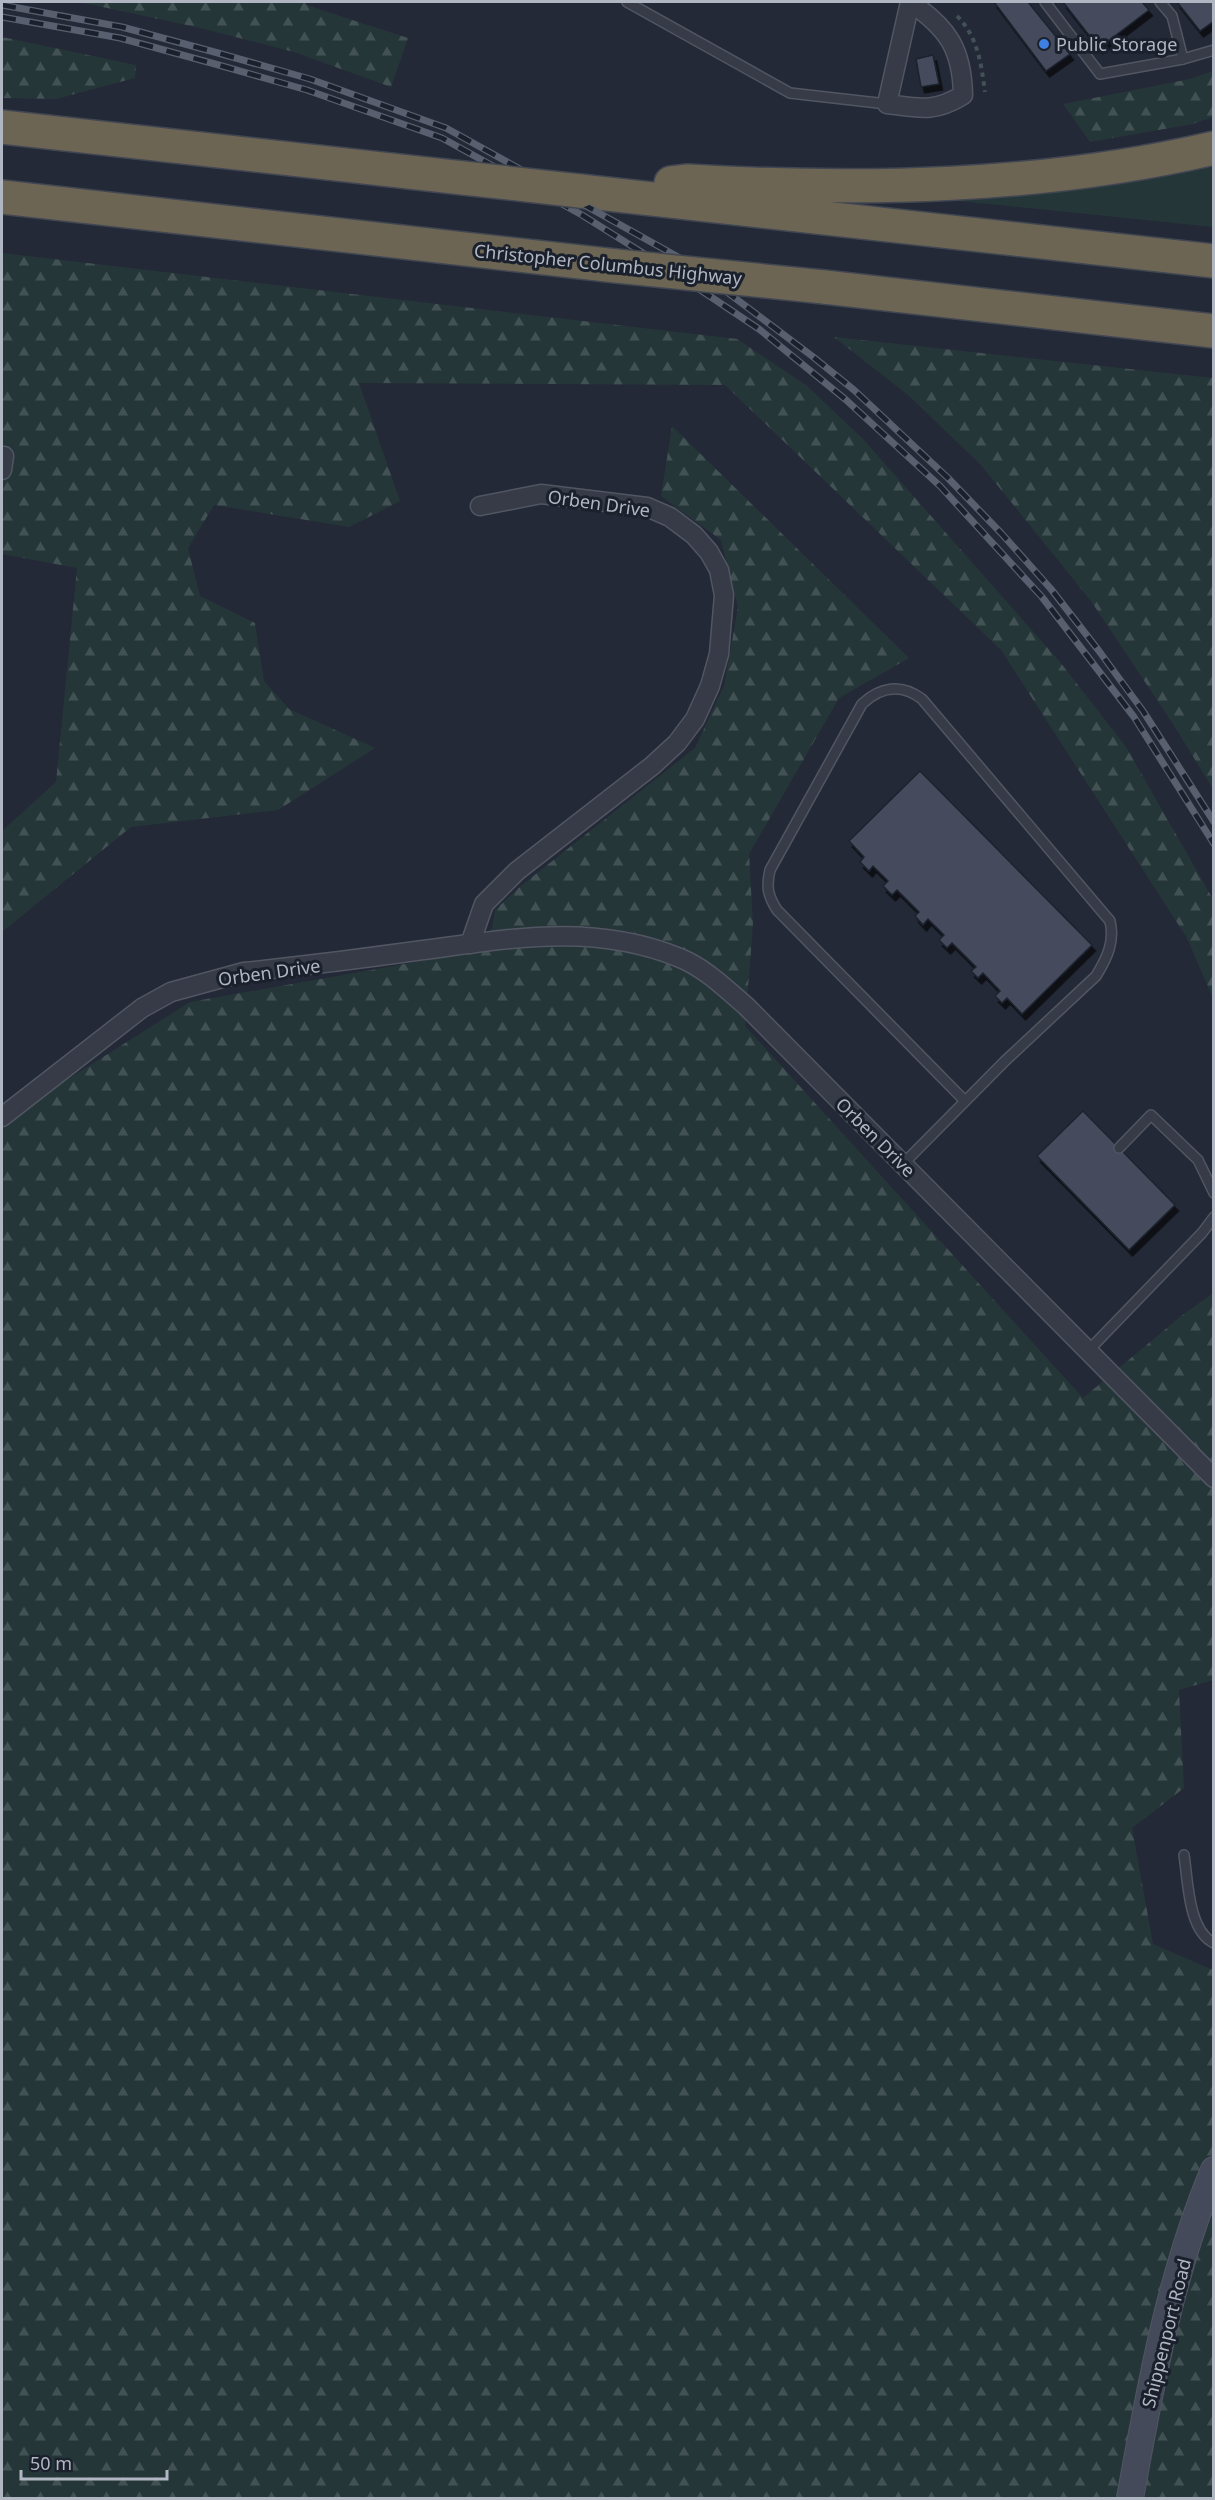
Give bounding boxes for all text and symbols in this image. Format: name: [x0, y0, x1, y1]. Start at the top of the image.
place label: Public Storage: [1056, 32, 1177, 56]
marker: Public Storage: [1037, 37, 1051, 51]
street label: Christopher Columbus Highway: [473, 238, 744, 290]
street label: Orben Drive: [546, 484, 652, 522]
street label: Orben Drive: [216, 953, 322, 991]
street label: Orben Drive: [831, 1092, 921, 1182]
street label: Shippenport Road: [1136, 2256, 1196, 2410]
scale bar: [21, 2443, 166, 2481]
text: 50 m: [30, 2451, 72, 2475]

